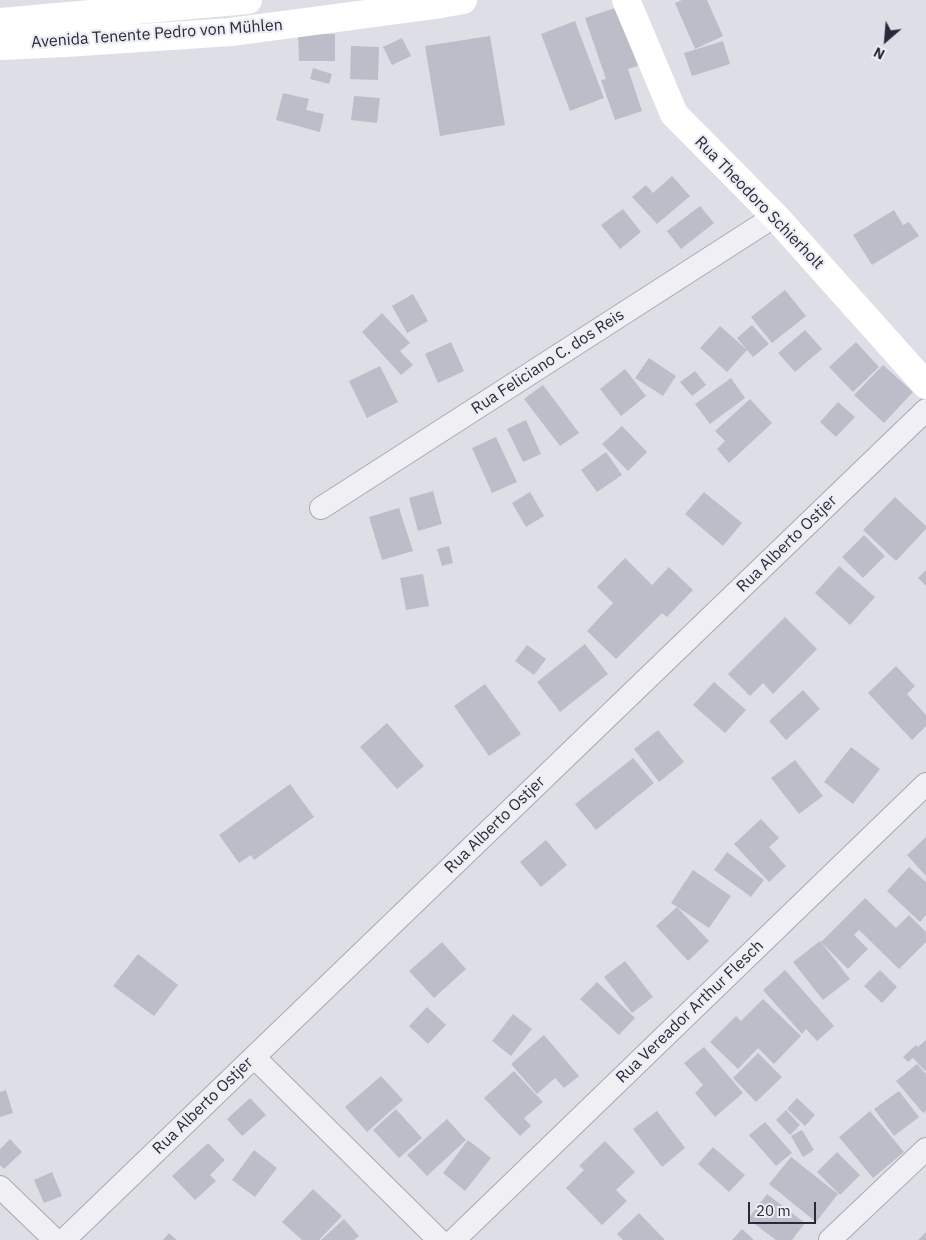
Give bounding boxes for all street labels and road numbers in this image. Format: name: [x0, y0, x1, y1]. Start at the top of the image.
street label: Avenida Tenente Pedro von Mühlen: [31, 16, 283, 52]
street label: Rua Theodoro Schierholt: [690, 133, 828, 273]
street label: Rua Feliciano C. dos Reis: [468, 305, 628, 419]
street label: Rua Alberto Ostjer: [733, 491, 841, 597]
street label: Rua Alberto Ostjer: [441, 772, 549, 878]
street label: Rua Vereador Arthur Flesch: [612, 937, 768, 1087]
street label: Rua Alberto Ostjer: [149, 1053, 257, 1159]

